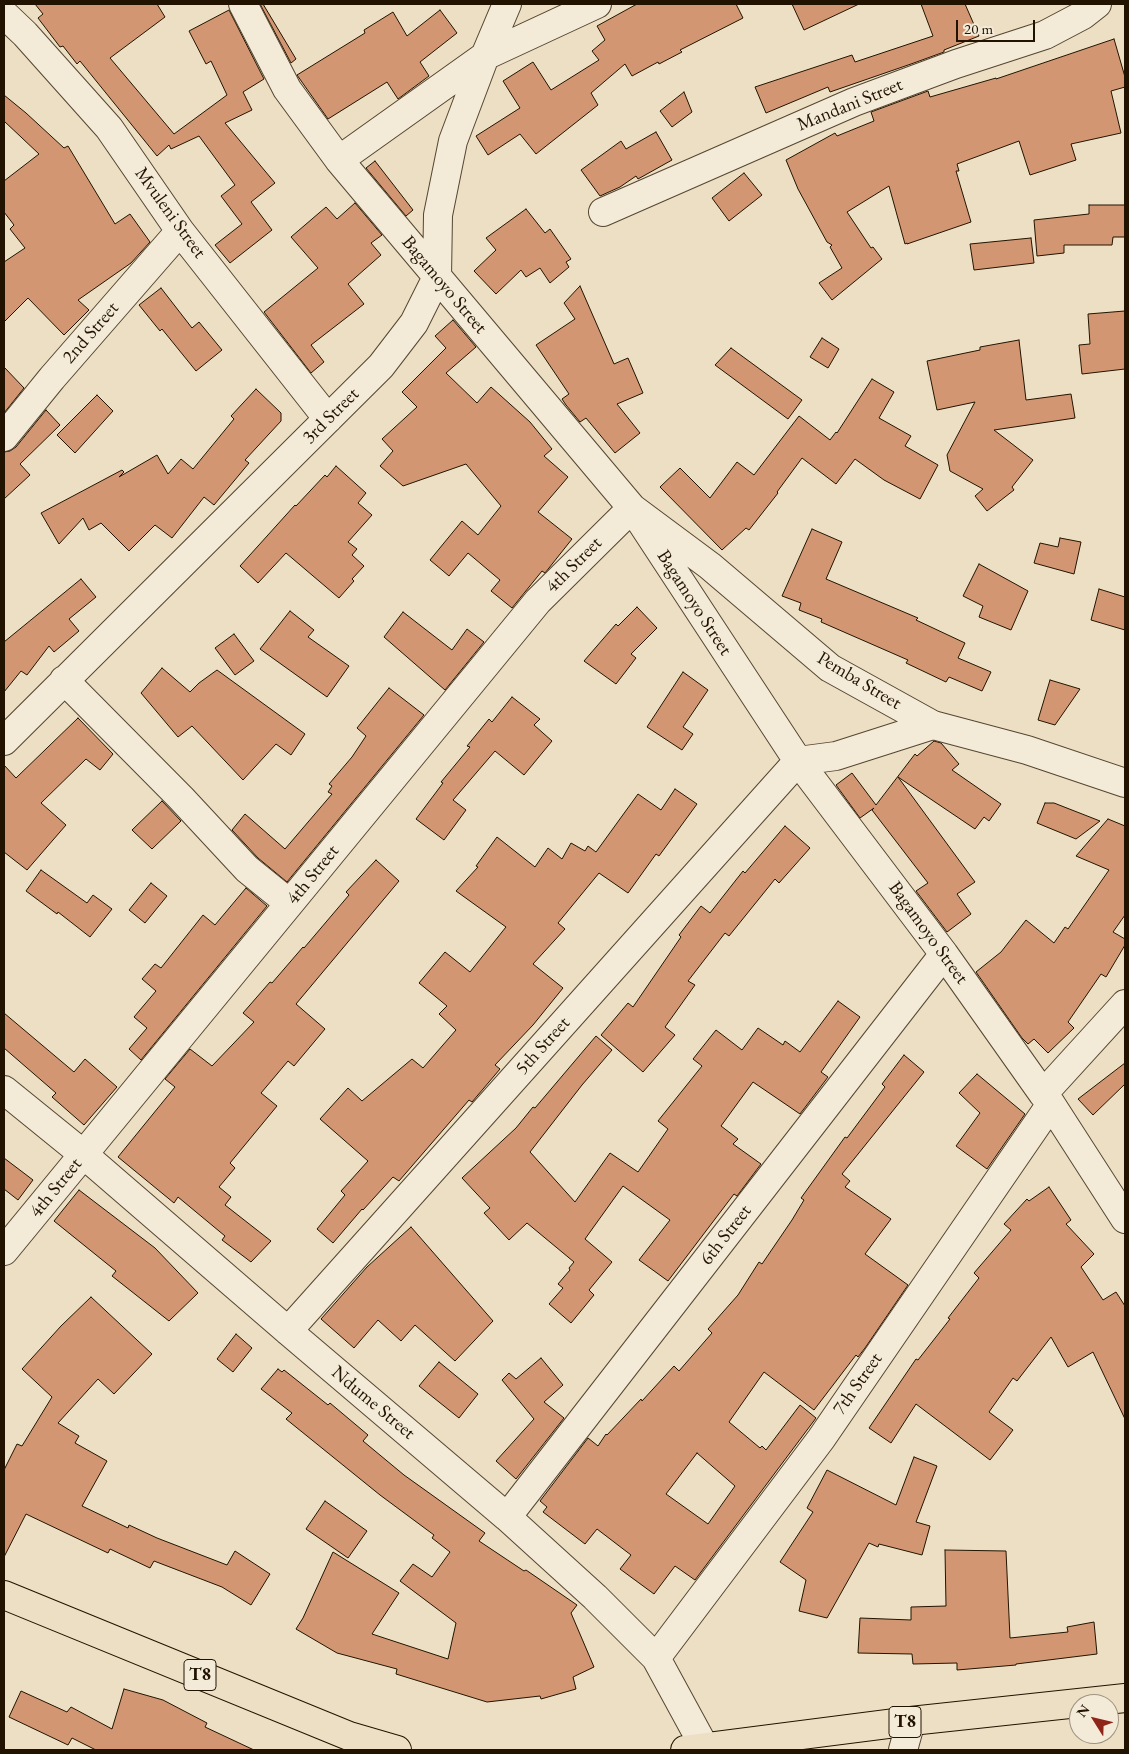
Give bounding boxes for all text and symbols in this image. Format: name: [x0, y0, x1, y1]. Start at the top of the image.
scale bar: [959, 10, 1038, 42]
text: 20 m: [964, 19, 993, 38]
street label: Mandani Street: [794, 73, 906, 137]
street label: Mvuleni Street: [129, 163, 211, 263]
street label: Bagamoyo Street: [396, 231, 492, 339]
street label: 2nd Street: [58, 297, 124, 369]
street label: 3rd Street: [298, 383, 364, 449]
street label: 4th Street: [541, 532, 607, 598]
street label: Bagamoyo Street: [651, 546, 737, 660]
street label: Pemba Street: [813, 647, 905, 715]
street label: 4th Street: [282, 840, 344, 910]
street label: Bagamoyo Street: [883, 877, 973, 989]
street label: 5th Street: [511, 1012, 575, 1080]
street label: 4th Street: [25, 1153, 87, 1223]
street label: 6th Street: [695, 1200, 757, 1270]
street label: 7th Street: [828, 1349, 888, 1419]
street label: Ndume Street: [326, 1361, 420, 1445]
road number: T8: [184, 1660, 216, 1690]
north arrow: [1069, 1694, 1119, 1744]
text: N: [1072, 1701, 1093, 1721]
road number: T8: [889, 1706, 921, 1738]

